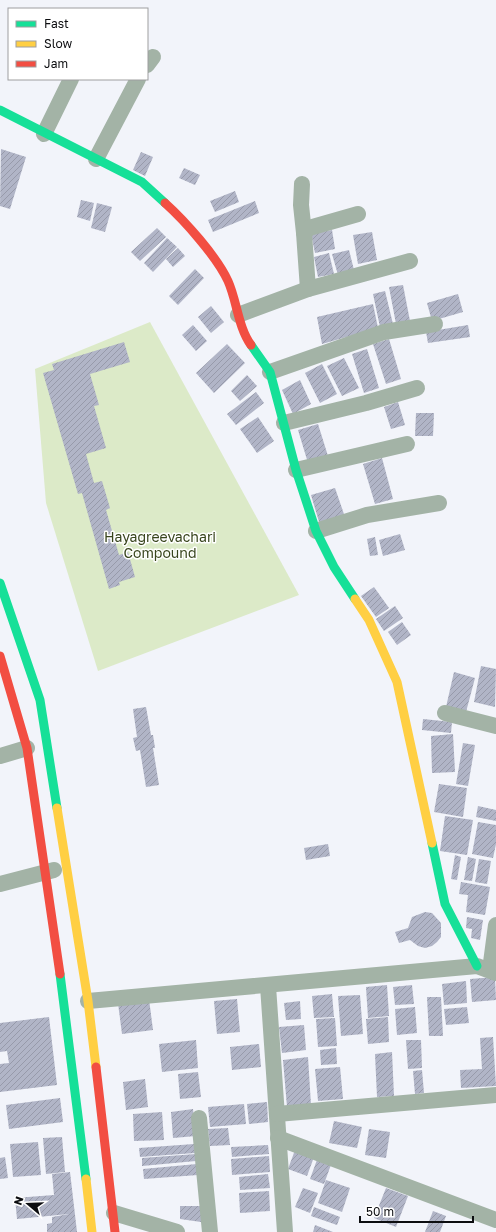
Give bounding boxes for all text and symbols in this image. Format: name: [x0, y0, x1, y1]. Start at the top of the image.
legend: [8, 8, 148, 80]
text: Fast: [44, 16, 69, 31]
text: Slow: [44, 36, 72, 51]
text: Jam: [44, 56, 68, 71]
park label: Hayagreevachari Compound: [104, 528, 216, 561]
north arrow: [8, 1184, 48, 1224]
text: N: [11, 1195, 26, 1207]
scale bar: [360, 1198, 473, 1224]
text: 50 m: [366, 1204, 394, 1219]

